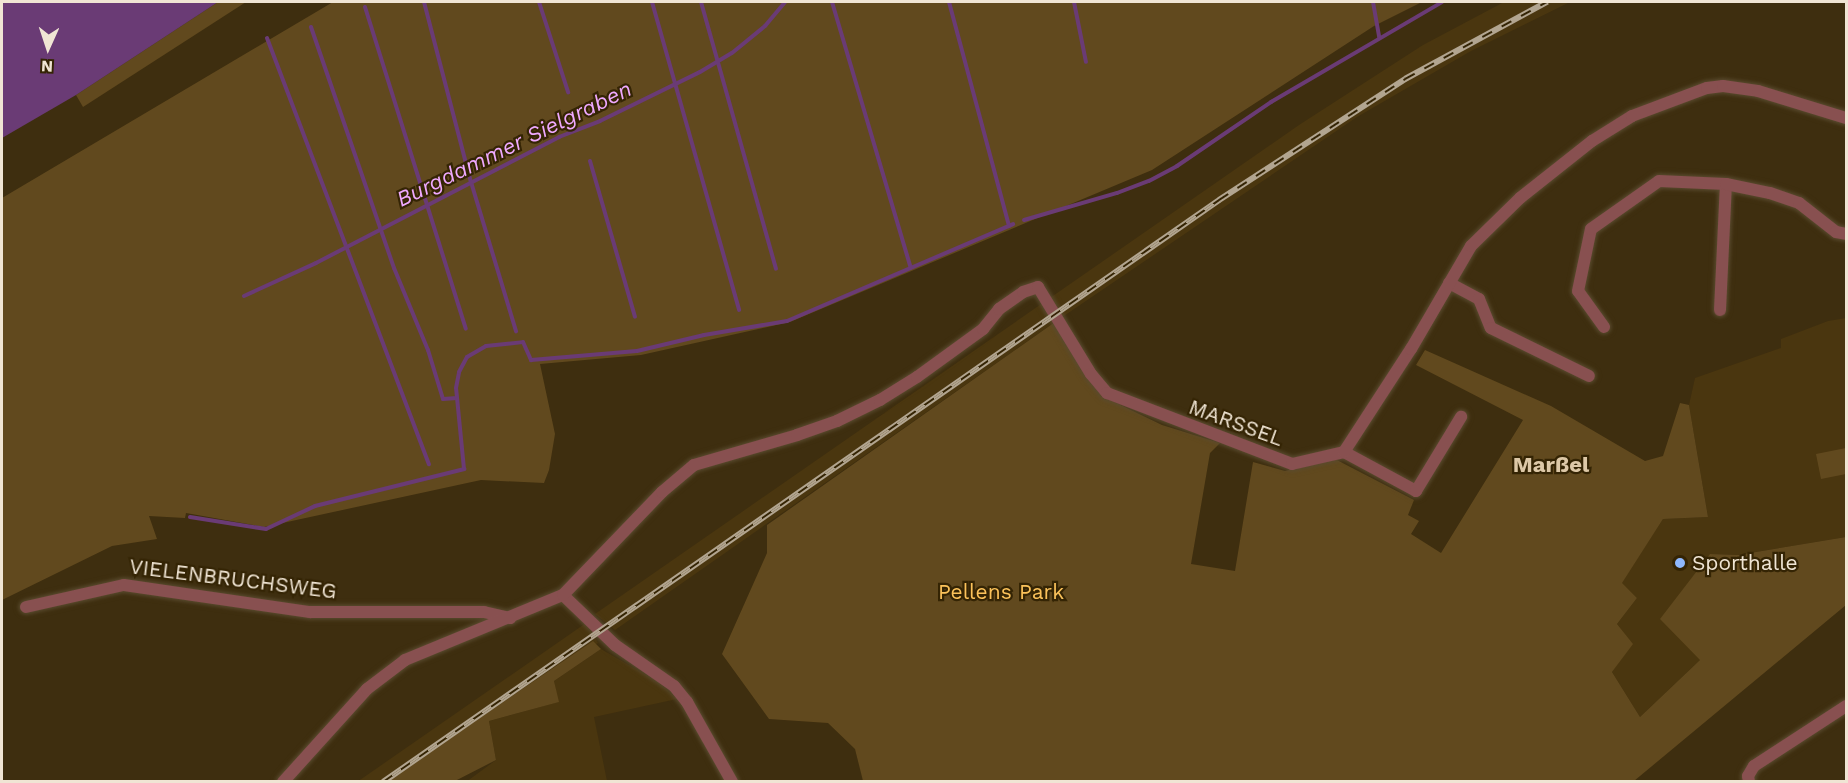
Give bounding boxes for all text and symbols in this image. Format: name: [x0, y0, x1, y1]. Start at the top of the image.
north arrow: [18, 18, 78, 78]
text: N: [41, 57, 53, 76]
water label: Burgdammer Sielgraben: [392, 75, 636, 213]
street label: MARSSEL: [1185, 394, 1287, 452]
district label: Marßel: [1513, 452, 1589, 478]
place label: Sporthalle: [1692, 550, 1798, 576]
street label: VIELENBRUCHSWEG: [128, 554, 338, 604]
marker: Sporthalle: [1673, 556, 1687, 570]
park label: Pellens Park: [938, 579, 1064, 605]

